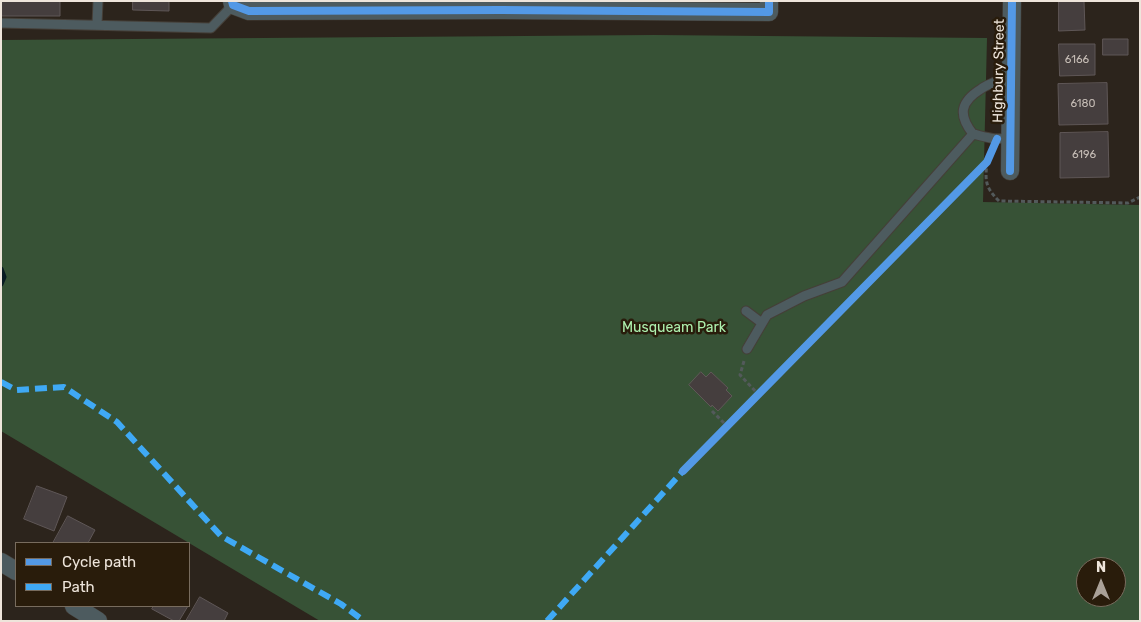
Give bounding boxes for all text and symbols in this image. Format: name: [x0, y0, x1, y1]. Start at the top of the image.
street label: Highbury Street: [990, 19, 1008, 123]
house number: 6166: [1065, 53, 1089, 67]
house number: 6180: [1070, 97, 1096, 111]
house number: 6196: [1072, 148, 1096, 162]
park label: Musqueam Park: [622, 320, 726, 336]
legend: [15, 542, 190, 607]
text: Cycle path: [62, 553, 136, 571]
north arrow: [1076, 557, 1126, 607]
text: N: [1096, 559, 1106, 576]
text: Path: [62, 578, 95, 596]

